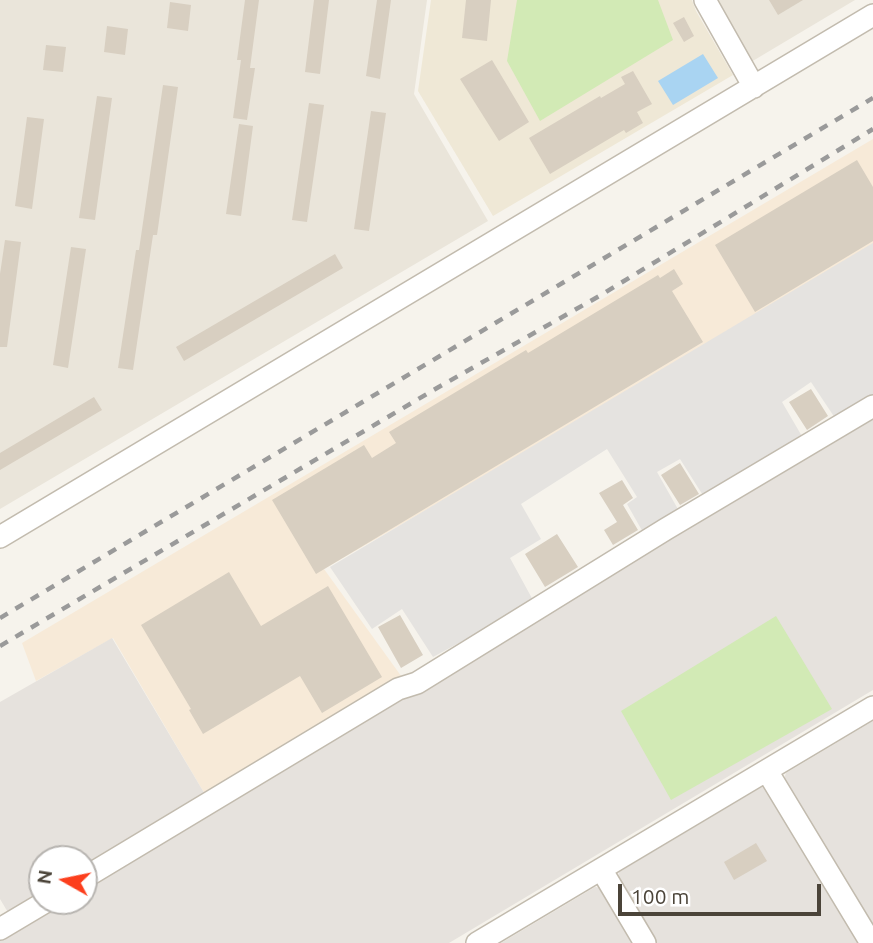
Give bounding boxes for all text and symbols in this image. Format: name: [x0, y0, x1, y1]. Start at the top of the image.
north arrow: [28, 845, 98, 915]
text: N: [32, 868, 56, 886]
scale bar: [621, 870, 824, 914]
text: 100 m: [631, 884, 689, 908]

